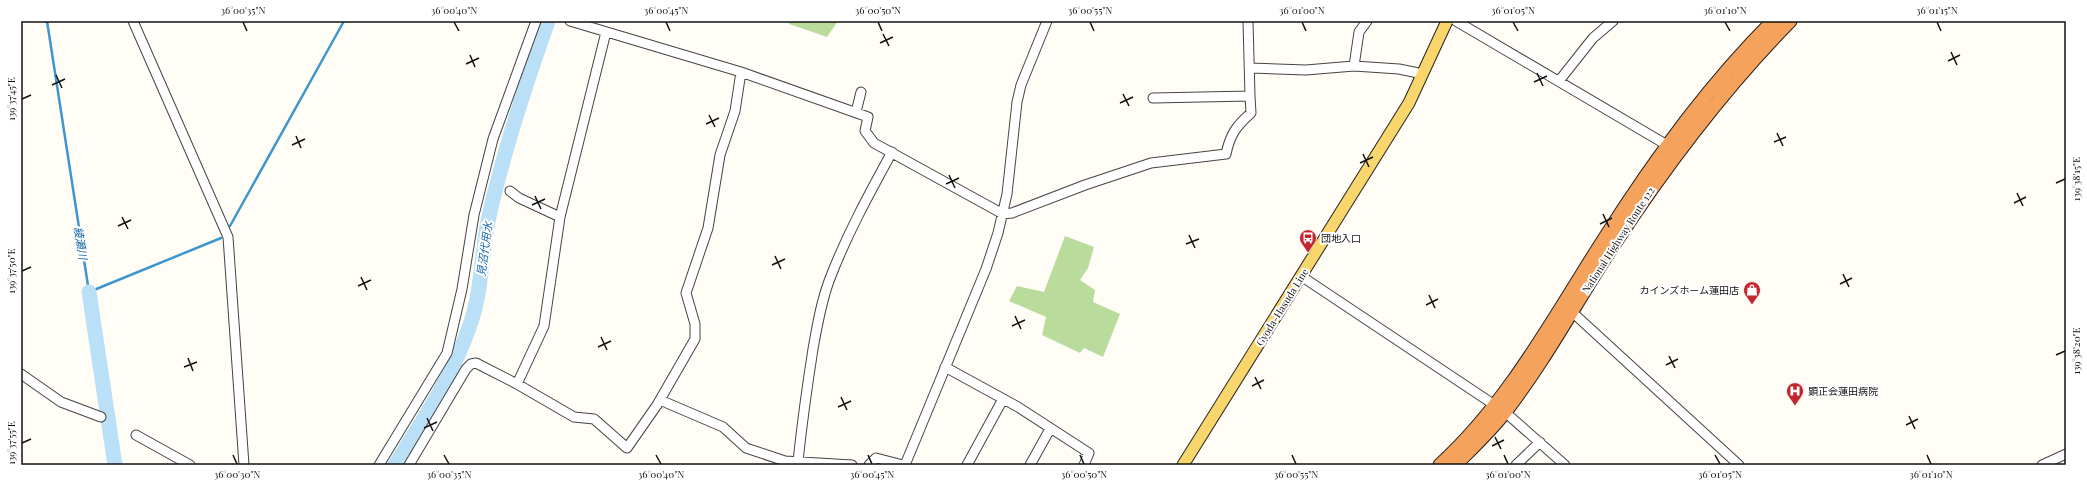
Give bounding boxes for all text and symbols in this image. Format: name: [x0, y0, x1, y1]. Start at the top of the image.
text: 36°00'35"N: [220, 3, 266, 17]
text: 36°00'40"N: [431, 3, 477, 17]
text: 36°00'45"N: [644, 3, 688, 17]
text: 36°00'50"N: [855, 3, 901, 17]
text: 36°00'55"N: [1068, 3, 1112, 17]
text: 36°01'00"N: [1279, 3, 1325, 17]
text: 36°01'05"N: [1491, 3, 1535, 17]
text: 36°01'10"N: [1703, 3, 1747, 17]
text: 36°01'15"N: [1916, 3, 1958, 17]
text: 139°37'45"E: [4, 77, 18, 121]
text: 139°38'15"E: [2069, 157, 2083, 201]
street label: National Highway Route 122: [1578, 184, 1658, 296]
water label: 見沼代用水: [473, 220, 495, 277]
water label: 綾瀬川: [71, 226, 91, 261]
bus stop icon: 団地入口: [1298, 228, 1318, 253]
place label: 団地入口: [1321, 231, 1361, 245]
text: 139°37'50"E: [4, 248, 18, 294]
street label: Gyoda-Hasuda Line: [1253, 266, 1311, 348]
shop icon: カインズホーム蓮田店: [1742, 280, 1762, 305]
place label: カインズホーム蓮田店: [1640, 283, 1739, 297]
text: 139°38'20"E: [2069, 327, 2083, 375]
hospital icon: 顕正会蓮田病院: [1785, 381, 1805, 406]
place label: 顕正会蓮田病院: [1808, 384, 1878, 398]
text: 139°37'55"E: [4, 421, 18, 465]
text: 36°00'30"N: [214, 467, 260, 481]
text: 36°00'35"N: [426, 467, 472, 481]
text: 36°00'40"N: [638, 467, 684, 481]
text: 36°00'45"N: [850, 467, 894, 481]
text: 36°00'50"N: [1061, 467, 1107, 481]
text: 36°00'55"N: [1274, 467, 1318, 481]
text: 36°01'00"N: [1485, 467, 1531, 481]
text: 36°01'05"N: [1698, 467, 1742, 481]
text: 36°01'10"N: [1909, 467, 1953, 481]

